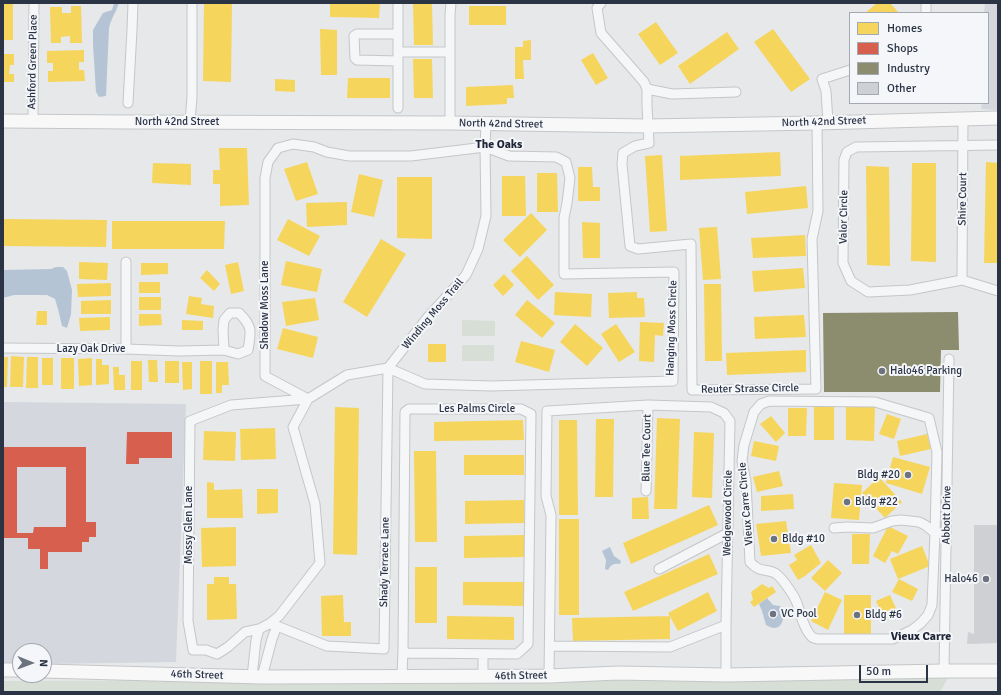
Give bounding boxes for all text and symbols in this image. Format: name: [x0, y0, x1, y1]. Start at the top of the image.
legend: [849, 12, 989, 104]
street label: Ashford Green Place: [26, 14, 40, 110]
text: Homes: [887, 21, 922, 36]
text: Shops: [887, 41, 918, 56]
text: Industry: [887, 61, 930, 76]
text: Other: [887, 81, 916, 96]
street label: North 42nd Street: [782, 114, 866, 130]
street label: North 42nd Street: [135, 115, 219, 129]
street label: North 42nd Street: [459, 117, 543, 131]
district label: The Oaks: [476, 138, 522, 152]
street label: Shire Court: [956, 172, 970, 226]
street label: Valor Circle: [837, 190, 851, 244]
street label: Shadow Moss Lane: [258, 261, 272, 349]
street label: Winding Moss Trail: [399, 276, 467, 352]
street label: Hanging Moss Circle: [664, 280, 680, 376]
street label: Lazy Oak Drive: [57, 342, 125, 356]
place label: Halo46 Parking: [890, 364, 962, 378]
marker: Halo46 Parking: [877, 366, 887, 376]
street label: Reuter Strasse Circle: [701, 382, 799, 396]
street label: Les Palms Circle: [439, 402, 515, 416]
street label: Blue Tee Court: [640, 414, 654, 482]
street label: Vieux Carre Circle: [736, 462, 756, 546]
place label: Bldg #20: [857, 468, 900, 482]
street label: Wedgewood Circle: [721, 470, 735, 556]
marker: Bldg #20: [903, 470, 913, 480]
street label: Mossy Glen Lane: [182, 486, 196, 564]
street label: Abbott Drive: [940, 486, 954, 544]
place label: Bldg #22: [855, 495, 898, 509]
marker: Bldg #22: [842, 497, 852, 507]
street label: Shady Terrace Lane: [378, 517, 392, 607]
place label: Bldg #10: [782, 532, 825, 546]
marker: Bldg #10: [769, 534, 779, 544]
place label: Halo46: [944, 572, 978, 586]
marker: Halo46: [981, 574, 991, 584]
place label: VC Pool: [781, 607, 817, 621]
place label: Bldg #6: [865, 608, 902, 622]
marker: VC Pool: [768, 609, 778, 619]
marker: Bldg #6: [852, 610, 862, 620]
district label: Vieux Carre: [891, 630, 951, 644]
north arrow: [12, 643, 52, 683]
scale bar: [861, 657, 930, 683]
text: N: [37, 659, 50, 667]
text: 50 m: [866, 664, 891, 679]
street label: 46th Street: [170, 667, 224, 683]
street label: 46th Street: [494, 669, 548, 683]

